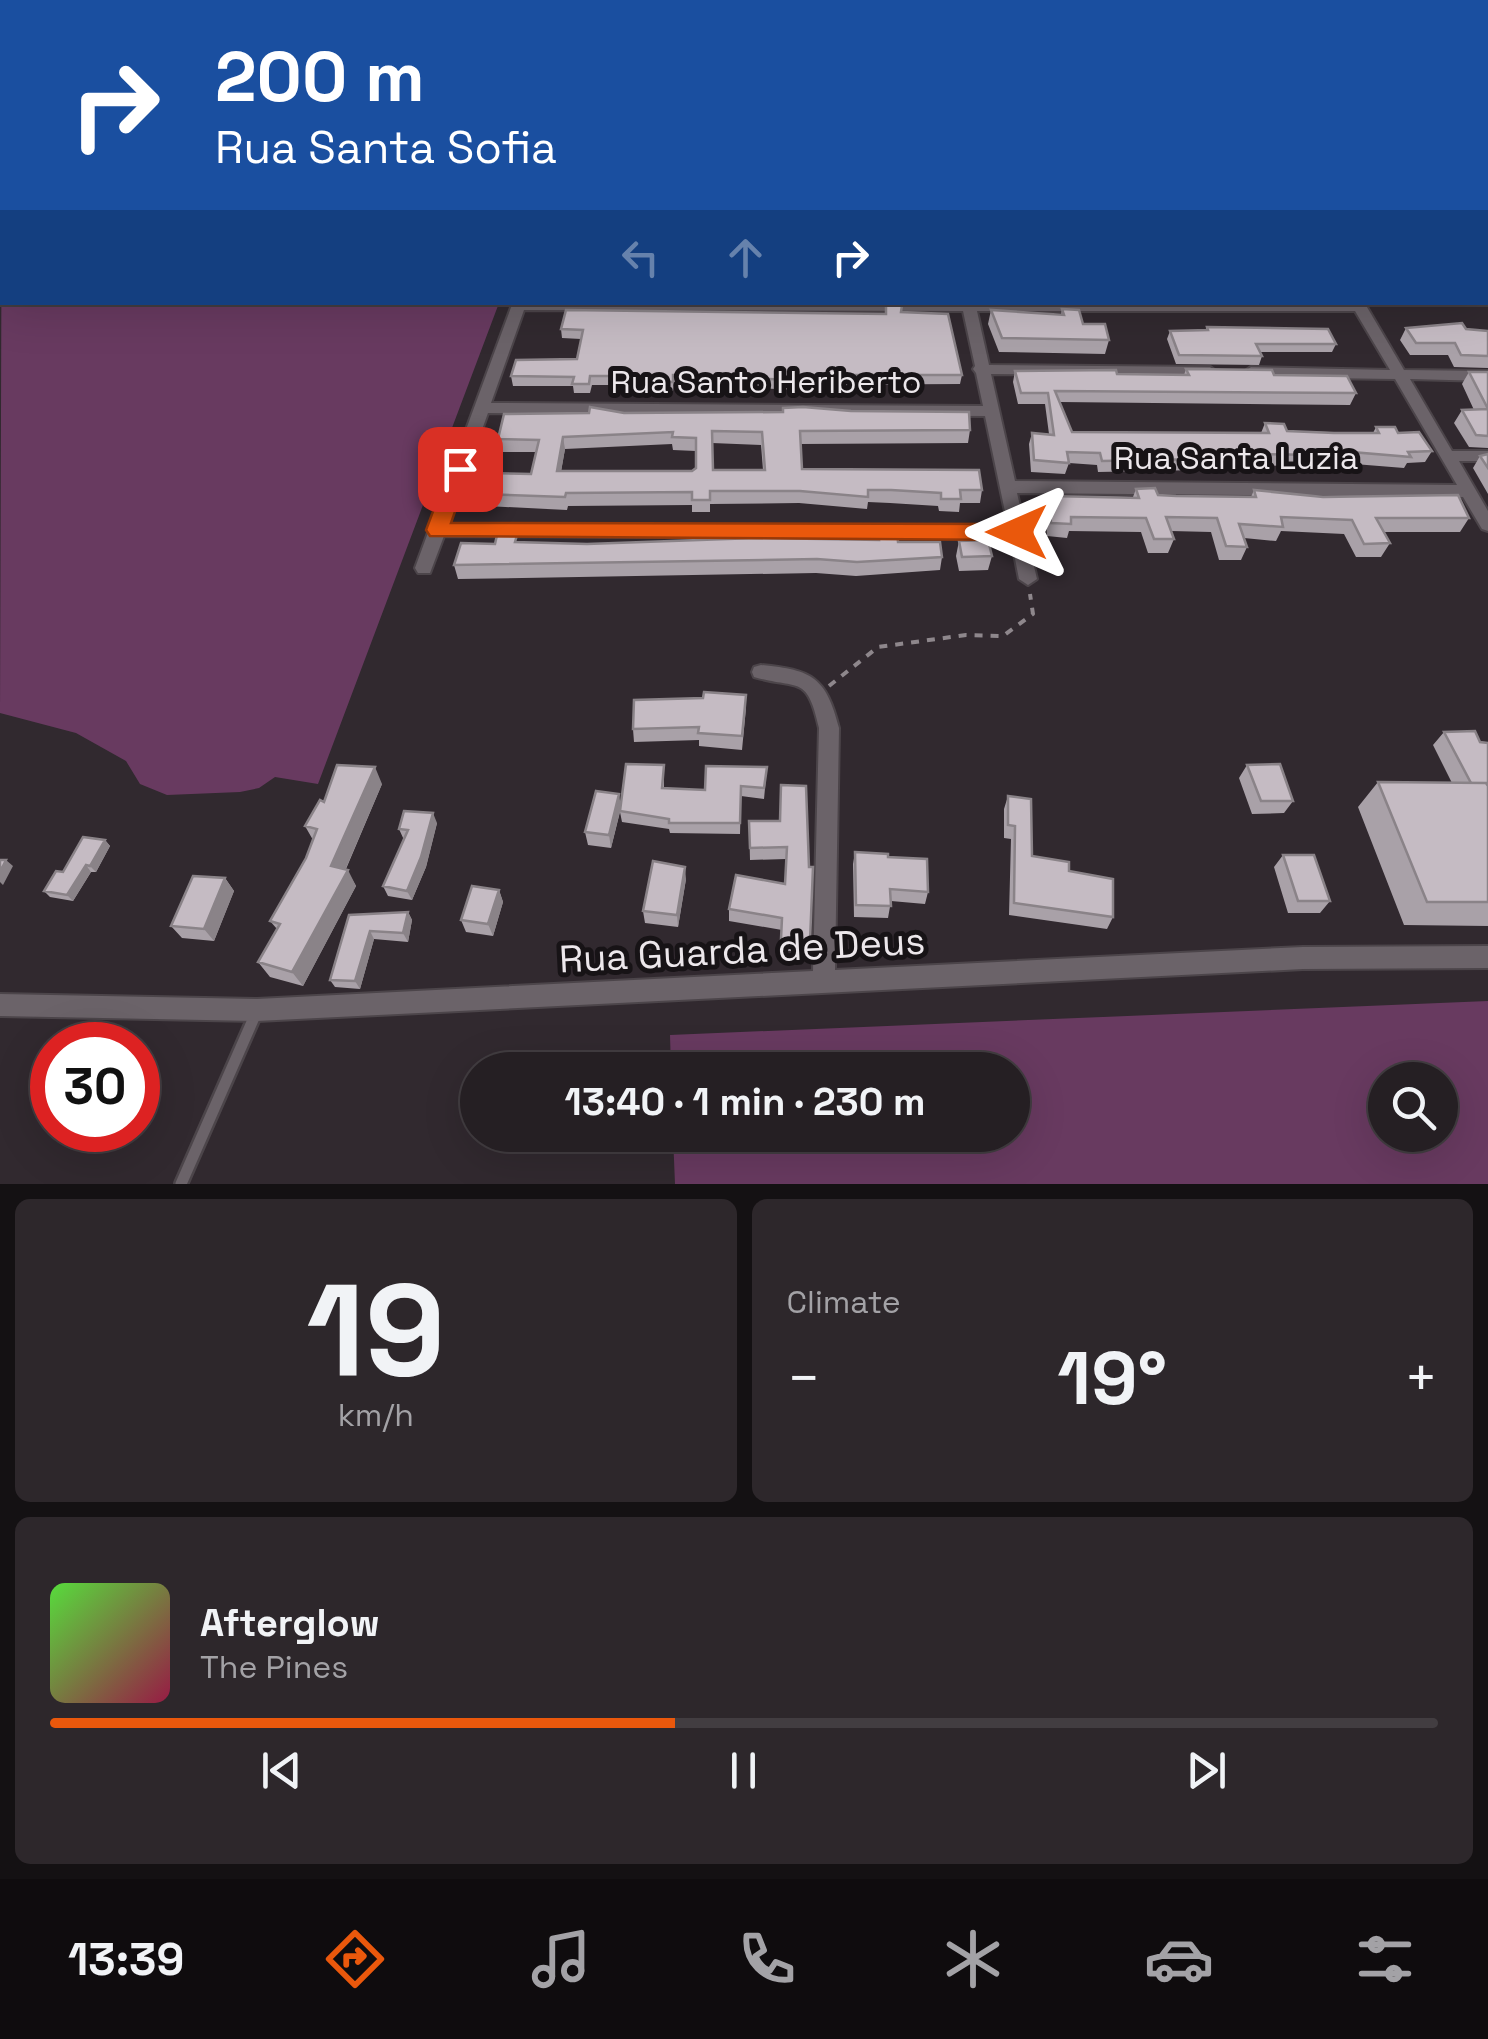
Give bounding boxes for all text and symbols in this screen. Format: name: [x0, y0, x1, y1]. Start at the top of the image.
text: 200 m: [215, 32, 425, 121]
icon: right: [50, 40, 180, 170]
text: Rua Santa Sofia: [215, 119, 557, 176]
icon: left: [613, 230, 668, 285]
icon: ahead: [718, 230, 773, 285]
icon: right: [823, 230, 878, 285]
street label: Rua Santo Heriberto: [610, 362, 922, 402]
pin: [418, 427, 503, 512]
street label: Rua Santa Luzia: [1114, 438, 1358, 478]
icon: arrive: [433, 442, 488, 497]
position arrow: [965, 480, 1069, 584]
street label: Rua Guarda de Deus: [558, 916, 926, 984]
speed limit sign: 30: [30, 1022, 160, 1152]
map controls: [1368, 1062, 1458, 1152]
button: search: [1368, 1062, 1458, 1152]
text: 13:40 · 1 min · 230 m: [565, 1078, 925, 1126]
text: 19: [306, 1247, 445, 1413]
text: Climate: [787, 1282, 901, 1322]
text: 19°: [1057, 1330, 1167, 1426]
text: −: [787, 1343, 821, 1413]
text: +: [1404, 1343, 1438, 1413]
text: km/h: [338, 1395, 414, 1435]
text: Afterglow: [200, 1599, 380, 1647]
text: The Pines: [200, 1647, 348, 1687]
icon: previous: [254, 1743, 309, 1798]
icon: pause: [716, 1743, 771, 1798]
icon: next: [1179, 1743, 1234, 1798]
icon: directions: [320, 1924, 390, 1994]
icon: music: [526, 1924, 596, 1994]
icon: phone: [732, 1924, 802, 1994]
icon: climate: [938, 1924, 1008, 1994]
icon: car: [1144, 1924, 1214, 1994]
icon: filters: [1350, 1924, 1420, 1994]
text: 13:39: [68, 1931, 184, 1988]

